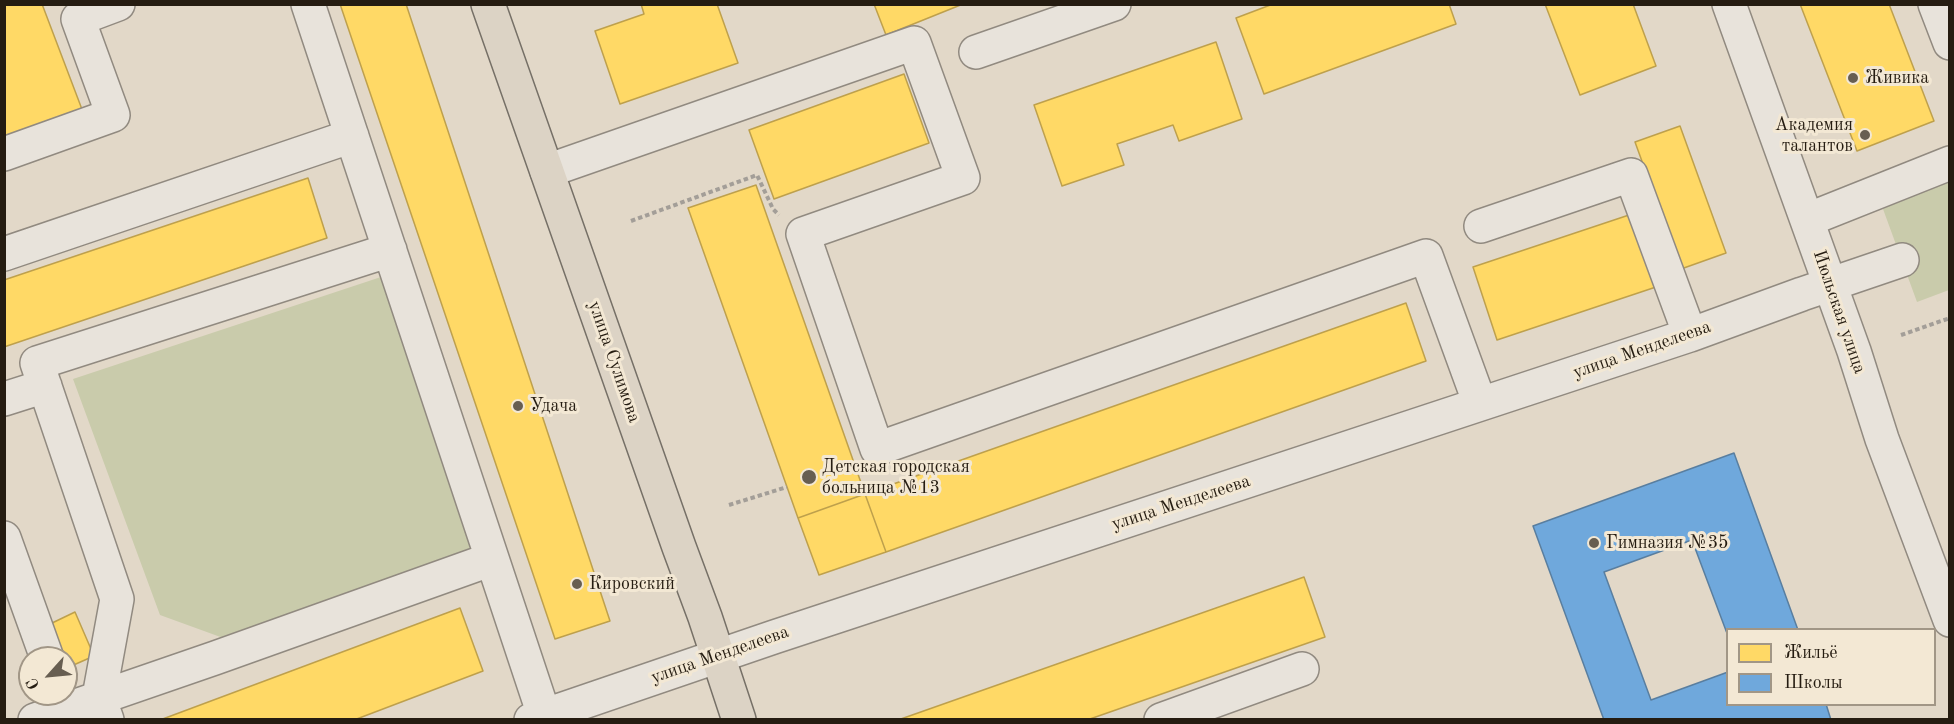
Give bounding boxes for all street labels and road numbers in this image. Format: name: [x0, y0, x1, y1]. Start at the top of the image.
street label: Июльская улица: [1808, 247, 1870, 377]
street label: улица Сулимова: [583, 298, 645, 426]
street label: улица Менделеева: [1570, 316, 1714, 384]
street label: улица Менделеева: [1109, 470, 1253, 536]
street label: улица Менделеева: [648, 621, 792, 689]

